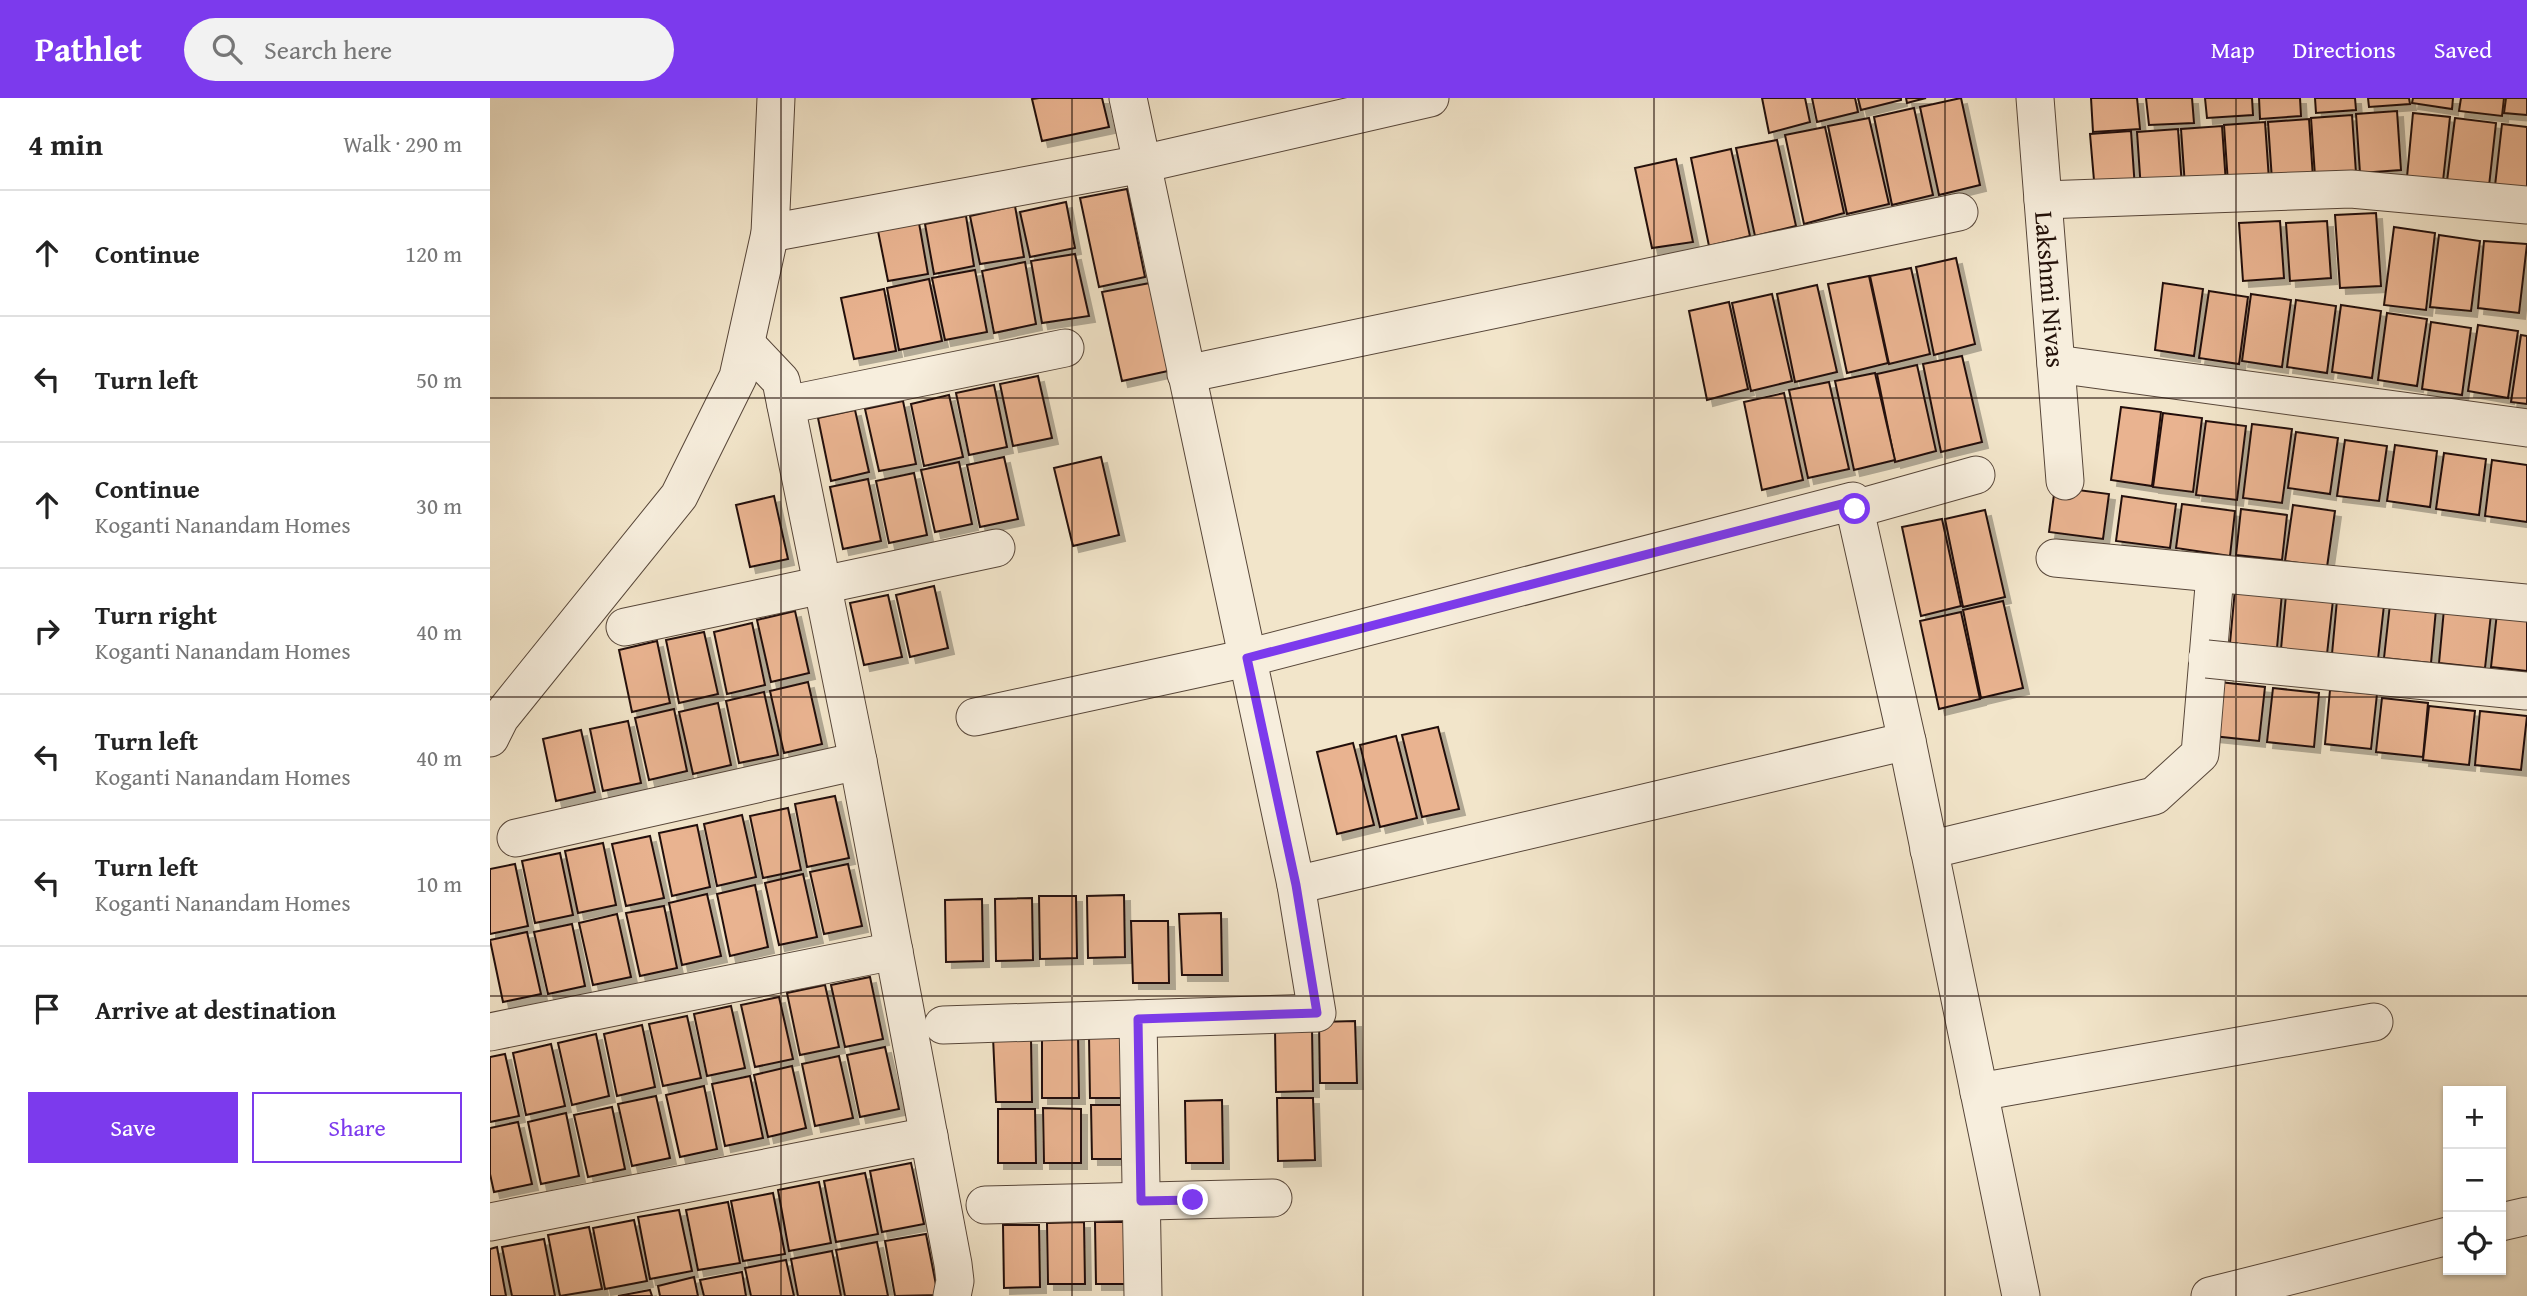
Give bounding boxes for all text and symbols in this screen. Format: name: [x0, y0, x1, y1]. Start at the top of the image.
search box: [184, 18, 674, 81]
text: Pathlet: [35, 25, 142, 73]
icon: search: [208, 30, 246, 68]
text: Search here: [264, 30, 392, 69]
text: Map: [2211, 32, 2255, 67]
text: Directions: [2293, 32, 2396, 67]
text: Saved: [2434, 32, 2492, 67]
text: 4 min: [28, 122, 103, 166]
text: Walk · 290 m: [343, 127, 462, 160]
street label: Lakshmi Nivas: [2025, 210, 2076, 369]
icon: ahead: [28, 234, 66, 272]
text: Continue: [95, 234, 200, 273]
text: 120 m: [405, 237, 462, 270]
icon: left: [28, 360, 66, 398]
text: Turn left: [95, 360, 198, 399]
text: 50 m: [416, 363, 462, 396]
text: Continue: [95, 469, 200, 508]
icon: ahead: [28, 486, 66, 524]
text: 30 m: [416, 489, 462, 522]
route start: [1839, 493, 1870, 524]
text: Koganti Nanandam Homes: [95, 508, 351, 541]
text: Turn right: [95, 595, 217, 634]
icon: right: [28, 612, 66, 650]
text: 40 m: [416, 615, 462, 648]
text: Koganti Nanandam Homes: [95, 634, 351, 667]
text: Turn left: [95, 721, 198, 760]
icon: left: [28, 738, 66, 776]
text: 40 m: [416, 741, 462, 774]
text: Koganti Nanandam Homes: [95, 760, 351, 793]
text: Turn left: [95, 847, 198, 886]
icon: left: [28, 864, 66, 902]
text: 10 m: [416, 867, 462, 900]
text: Koganti Nanandam Homes: [95, 886, 351, 919]
icon: arrive: [28, 990, 66, 1028]
text: Arrive at destination: [95, 990, 336, 1029]
map controls: [2443, 1086, 2506, 1275]
button: +: [2443, 1086, 2506, 1149]
button: Save: [28, 1092, 238, 1163]
button: Share: [252, 1092, 462, 1163]
button: −: [2443, 1149, 2506, 1212]
route end: [1177, 1184, 1208, 1215]
button: locate: [2443, 1212, 2506, 1275]

